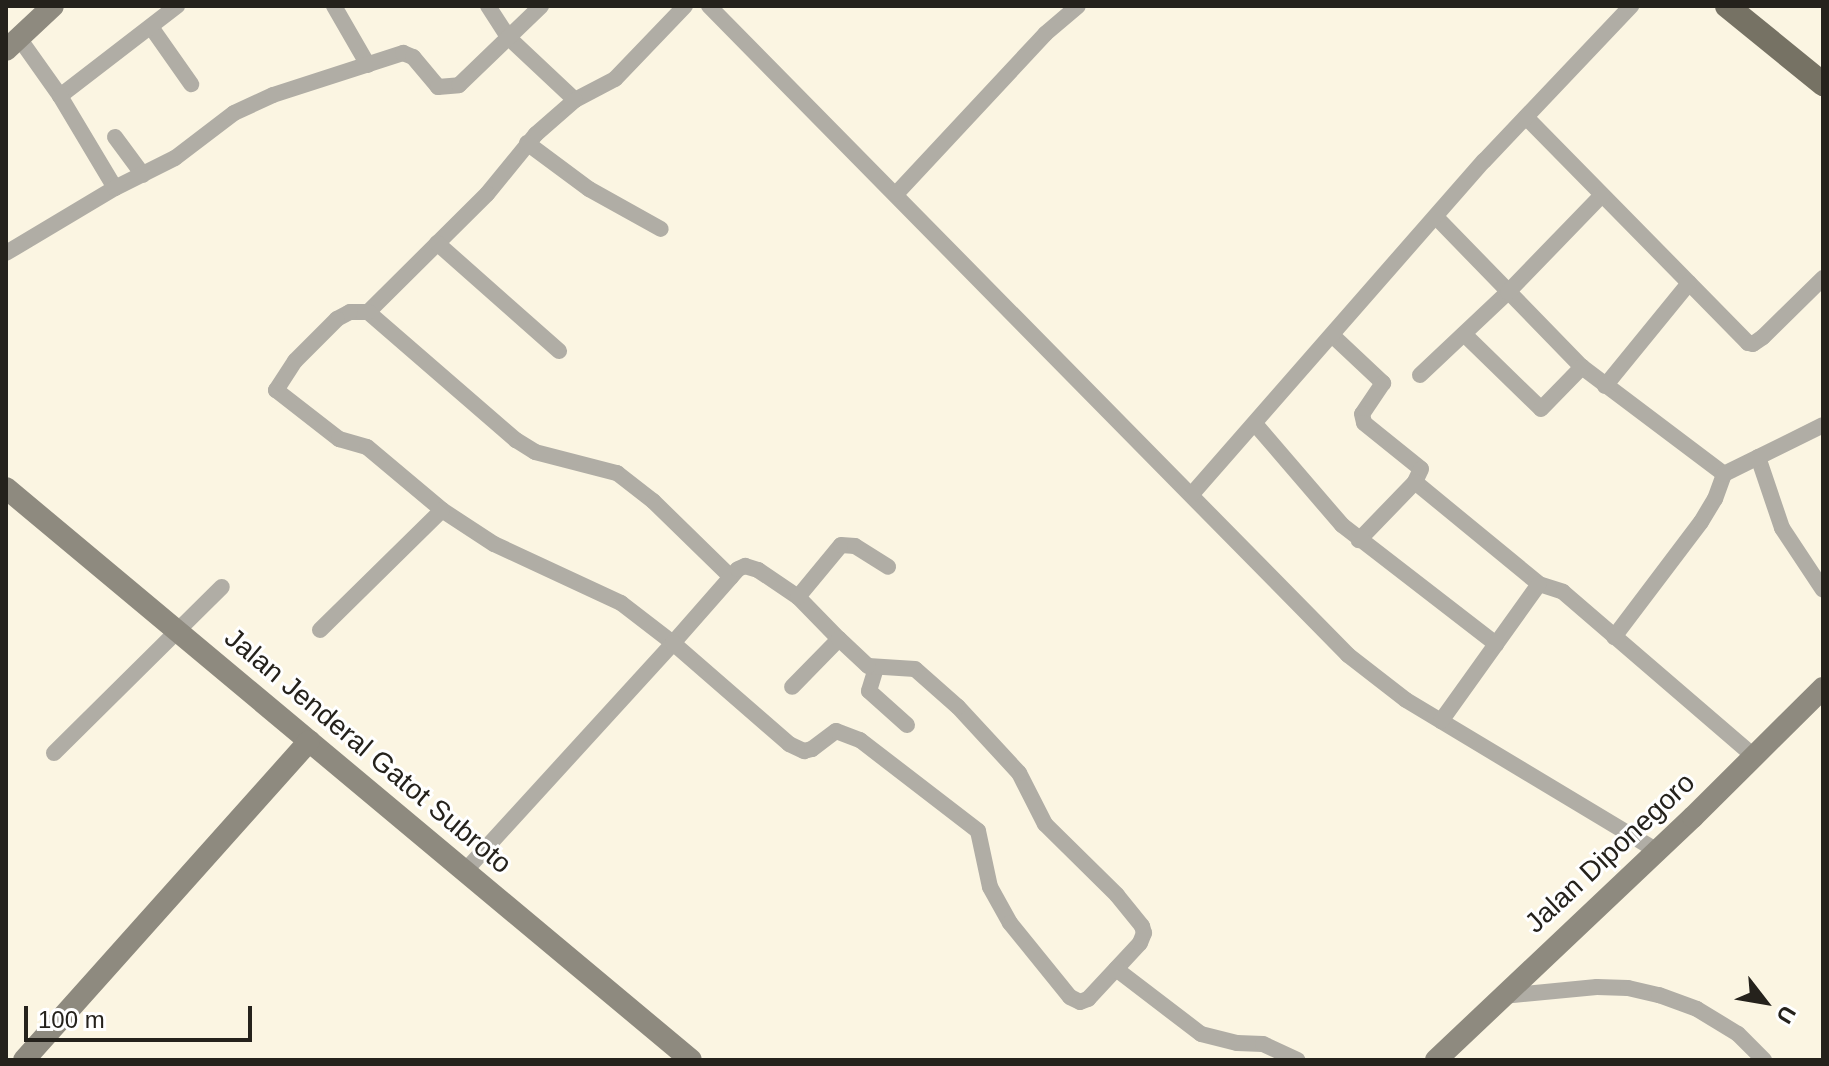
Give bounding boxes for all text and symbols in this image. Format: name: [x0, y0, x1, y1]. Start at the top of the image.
street label: Jalan Jenderal Gatot Subroto: [218, 621, 518, 881]
street label: Jalan Diponegoro: [1518, 766, 1702, 940]
north arrow: [1725, 962, 1805, 1042]
scale bar: [28, 990, 256, 1040]
text: U: [1771, 1001, 1801, 1028]
text: 100 m: [38, 1006, 105, 1033]

